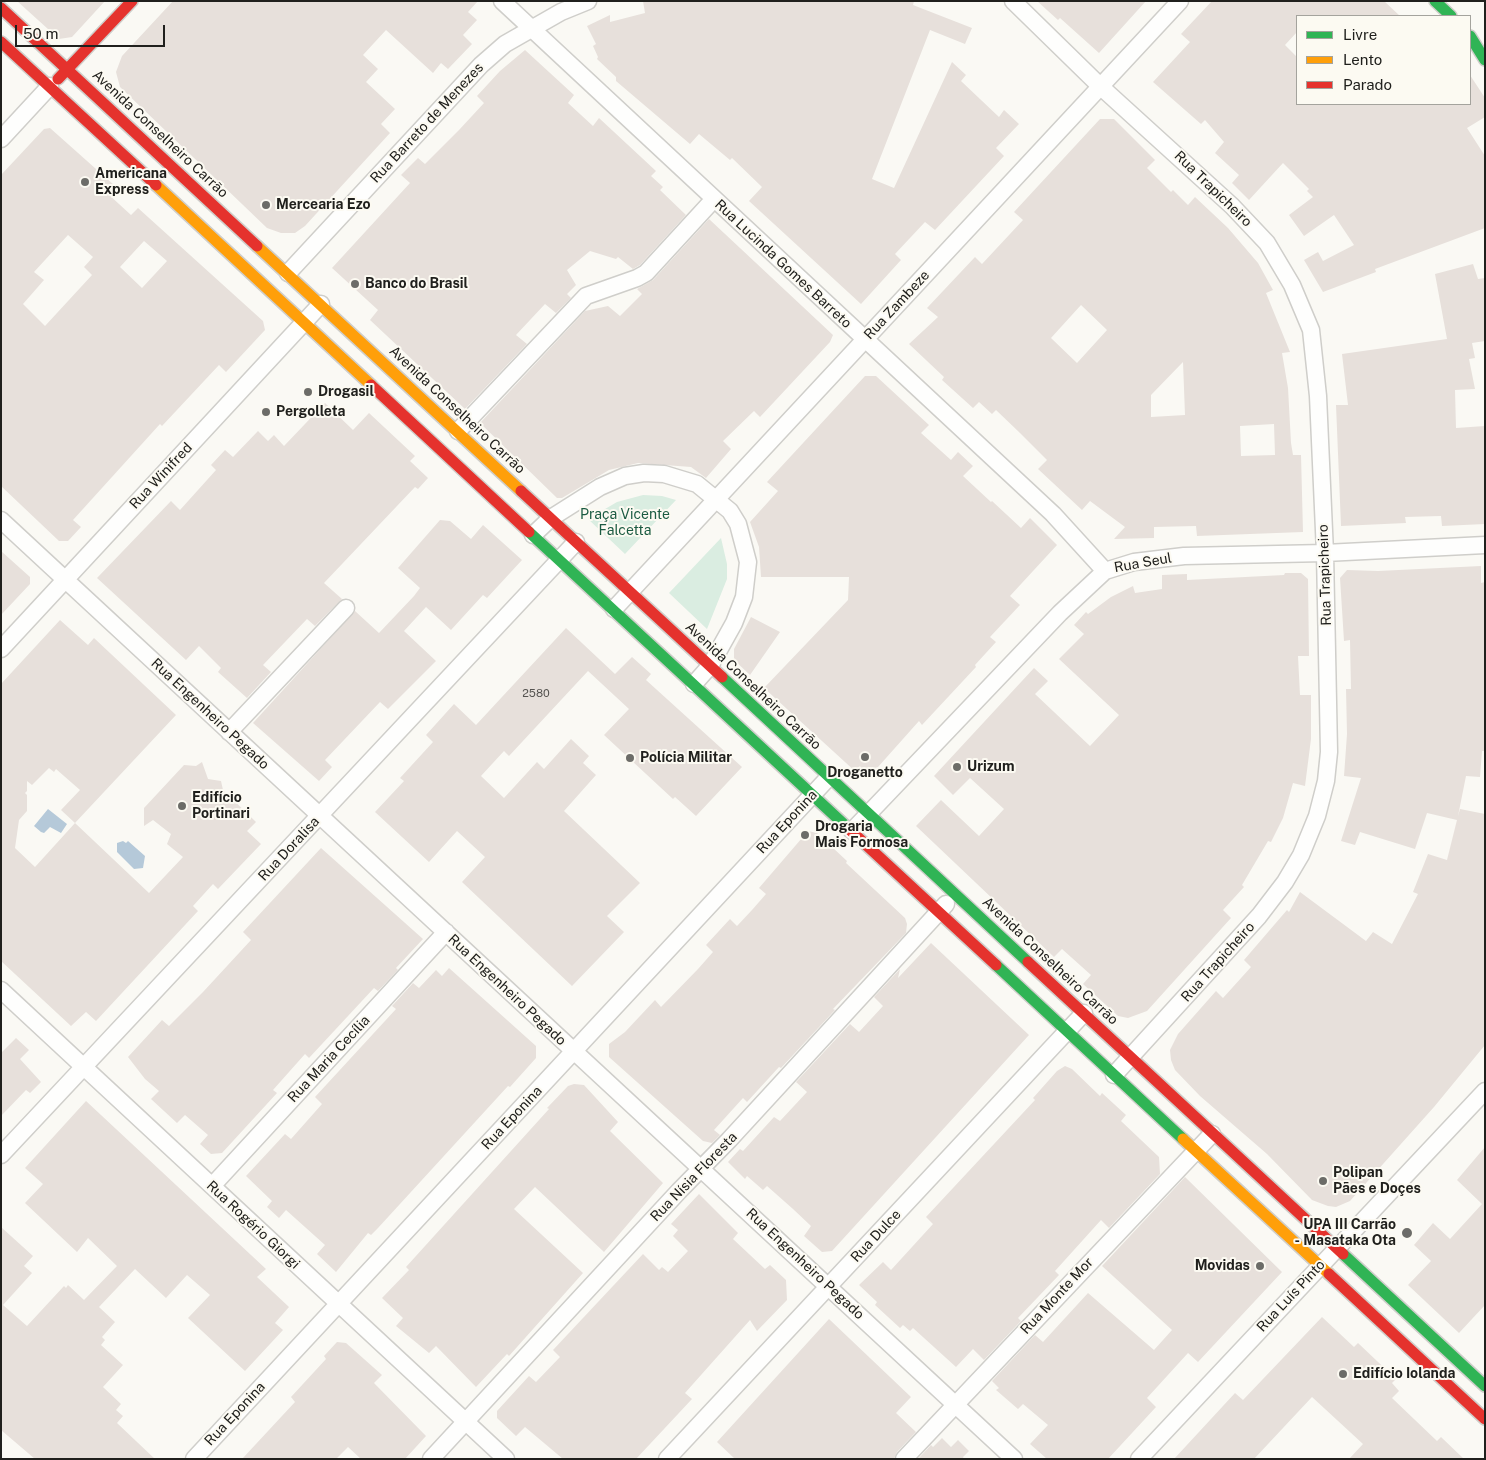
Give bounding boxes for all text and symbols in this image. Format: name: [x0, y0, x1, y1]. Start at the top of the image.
scale bar: [18, 15, 168, 47]
legend: [1296, 15, 1471, 105]
text: 50 m: [23, 25, 58, 42]
text: Livre: [1343, 26, 1377, 43]
text: Lento: [1343, 51, 1382, 68]
street label: Rua Barreto de Menezes: [367, 59, 487, 187]
street label: Avenida Conselheiro Carrão: [89, 67, 231, 201]
text: Parado: [1343, 76, 1392, 93]
street label: Rua Trapicheiro: [1171, 148, 1255, 230]
place label: Americana Express: [95, 166, 167, 198]
marker: Americana Express: [79, 176, 91, 188]
street label: Rua Lucinda Gomes Barreto: [711, 196, 855, 332]
place label: Mercearia Ezo: [276, 197, 371, 213]
marker: Mercearia Ezo: [260, 199, 272, 211]
street label: Rua Zambeze: [861, 267, 933, 343]
place label: Banco do Brasil: [365, 276, 468, 292]
marker: Banco do Brasil: [349, 278, 361, 290]
street label: Avenida Conselheiro Carrão: [386, 343, 528, 477]
place label: Drogasil: [318, 384, 374, 400]
marker: Drogasil: [302, 386, 314, 398]
place label: Pergolleta: [276, 404, 345, 420]
marker: Pergolleta: [260, 406, 272, 418]
street label: Rua Winifred: [126, 439, 196, 513]
park label: Praça Vicente Falcetta: [580, 507, 670, 540]
street label: Rua Trapicheiro: [1315, 524, 1335, 626]
street label: Rua Seul: [1113, 550, 1173, 576]
street label: Avenida Conselheiro Carrão: [682, 619, 824, 753]
street label: Rua Engenheiro Pegado: [148, 655, 272, 773]
house number: 2580: [522, 687, 550, 701]
place label: Polícia Militar: [640, 750, 732, 766]
marker: Droganetto: [859, 751, 871, 763]
marker: Polícia Militar: [624, 752, 636, 764]
place label: Urizum: [967, 759, 1014, 775]
marker: Urizum: [951, 761, 963, 773]
place label: Droganetto: [827, 765, 903, 781]
street label: Rua Eponina: [753, 787, 821, 857]
place label: Edifício Portinari: [192, 790, 250, 822]
marker: Edifício Portinari: [176, 800, 188, 812]
street label: Rua Doralisa: [255, 813, 323, 885]
place label: Drogaria Mais Formosa: [815, 819, 908, 852]
marker: Drogaria Mais Formosa: [799, 829, 811, 841]
street label: Avenida Conselheiro Carrão: [979, 894, 1121, 1028]
street label: Rua Trapicheiro: [1178, 919, 1258, 1005]
street label: Rua Engenheiro Pegado: [445, 931, 569, 1049]
street label: Rua Maria Cecília: [284, 1012, 374, 1106]
street label: Rua Eponina: [478, 1083, 546, 1153]
street label: Rua Nísia Floresta: [647, 1129, 741, 1225]
place label: Polipan Pães e Doçes: [1333, 1165, 1421, 1198]
marker: Polipan Pães e Doçes: [1317, 1175, 1329, 1187]
street label: Rua Rogério Giorgi: [203, 1177, 303, 1273]
street label: Rua Engenheiro Pegado: [743, 1205, 867, 1323]
street label: Rua Dulce: [847, 1206, 905, 1266]
place label: UPA III Carrão - Masataka Ota: [1295, 1217, 1396, 1250]
marker: UPA III Carrão - Masataka Ota: [1400, 1226, 1414, 1240]
street label: Rua Monte Mor: [1017, 1254, 1097, 1338]
street label: Rua Luís Pinto: [1253, 1257, 1329, 1335]
place label: Movidas: [1195, 1258, 1250, 1274]
marker: Movidas: [1254, 1260, 1266, 1272]
place label: Edifício Iolanda: [1353, 1366, 1455, 1382]
marker: Edifício Iolanda: [1337, 1368, 1349, 1380]
street label: Rua Eponina: [201, 1379, 269, 1449]

